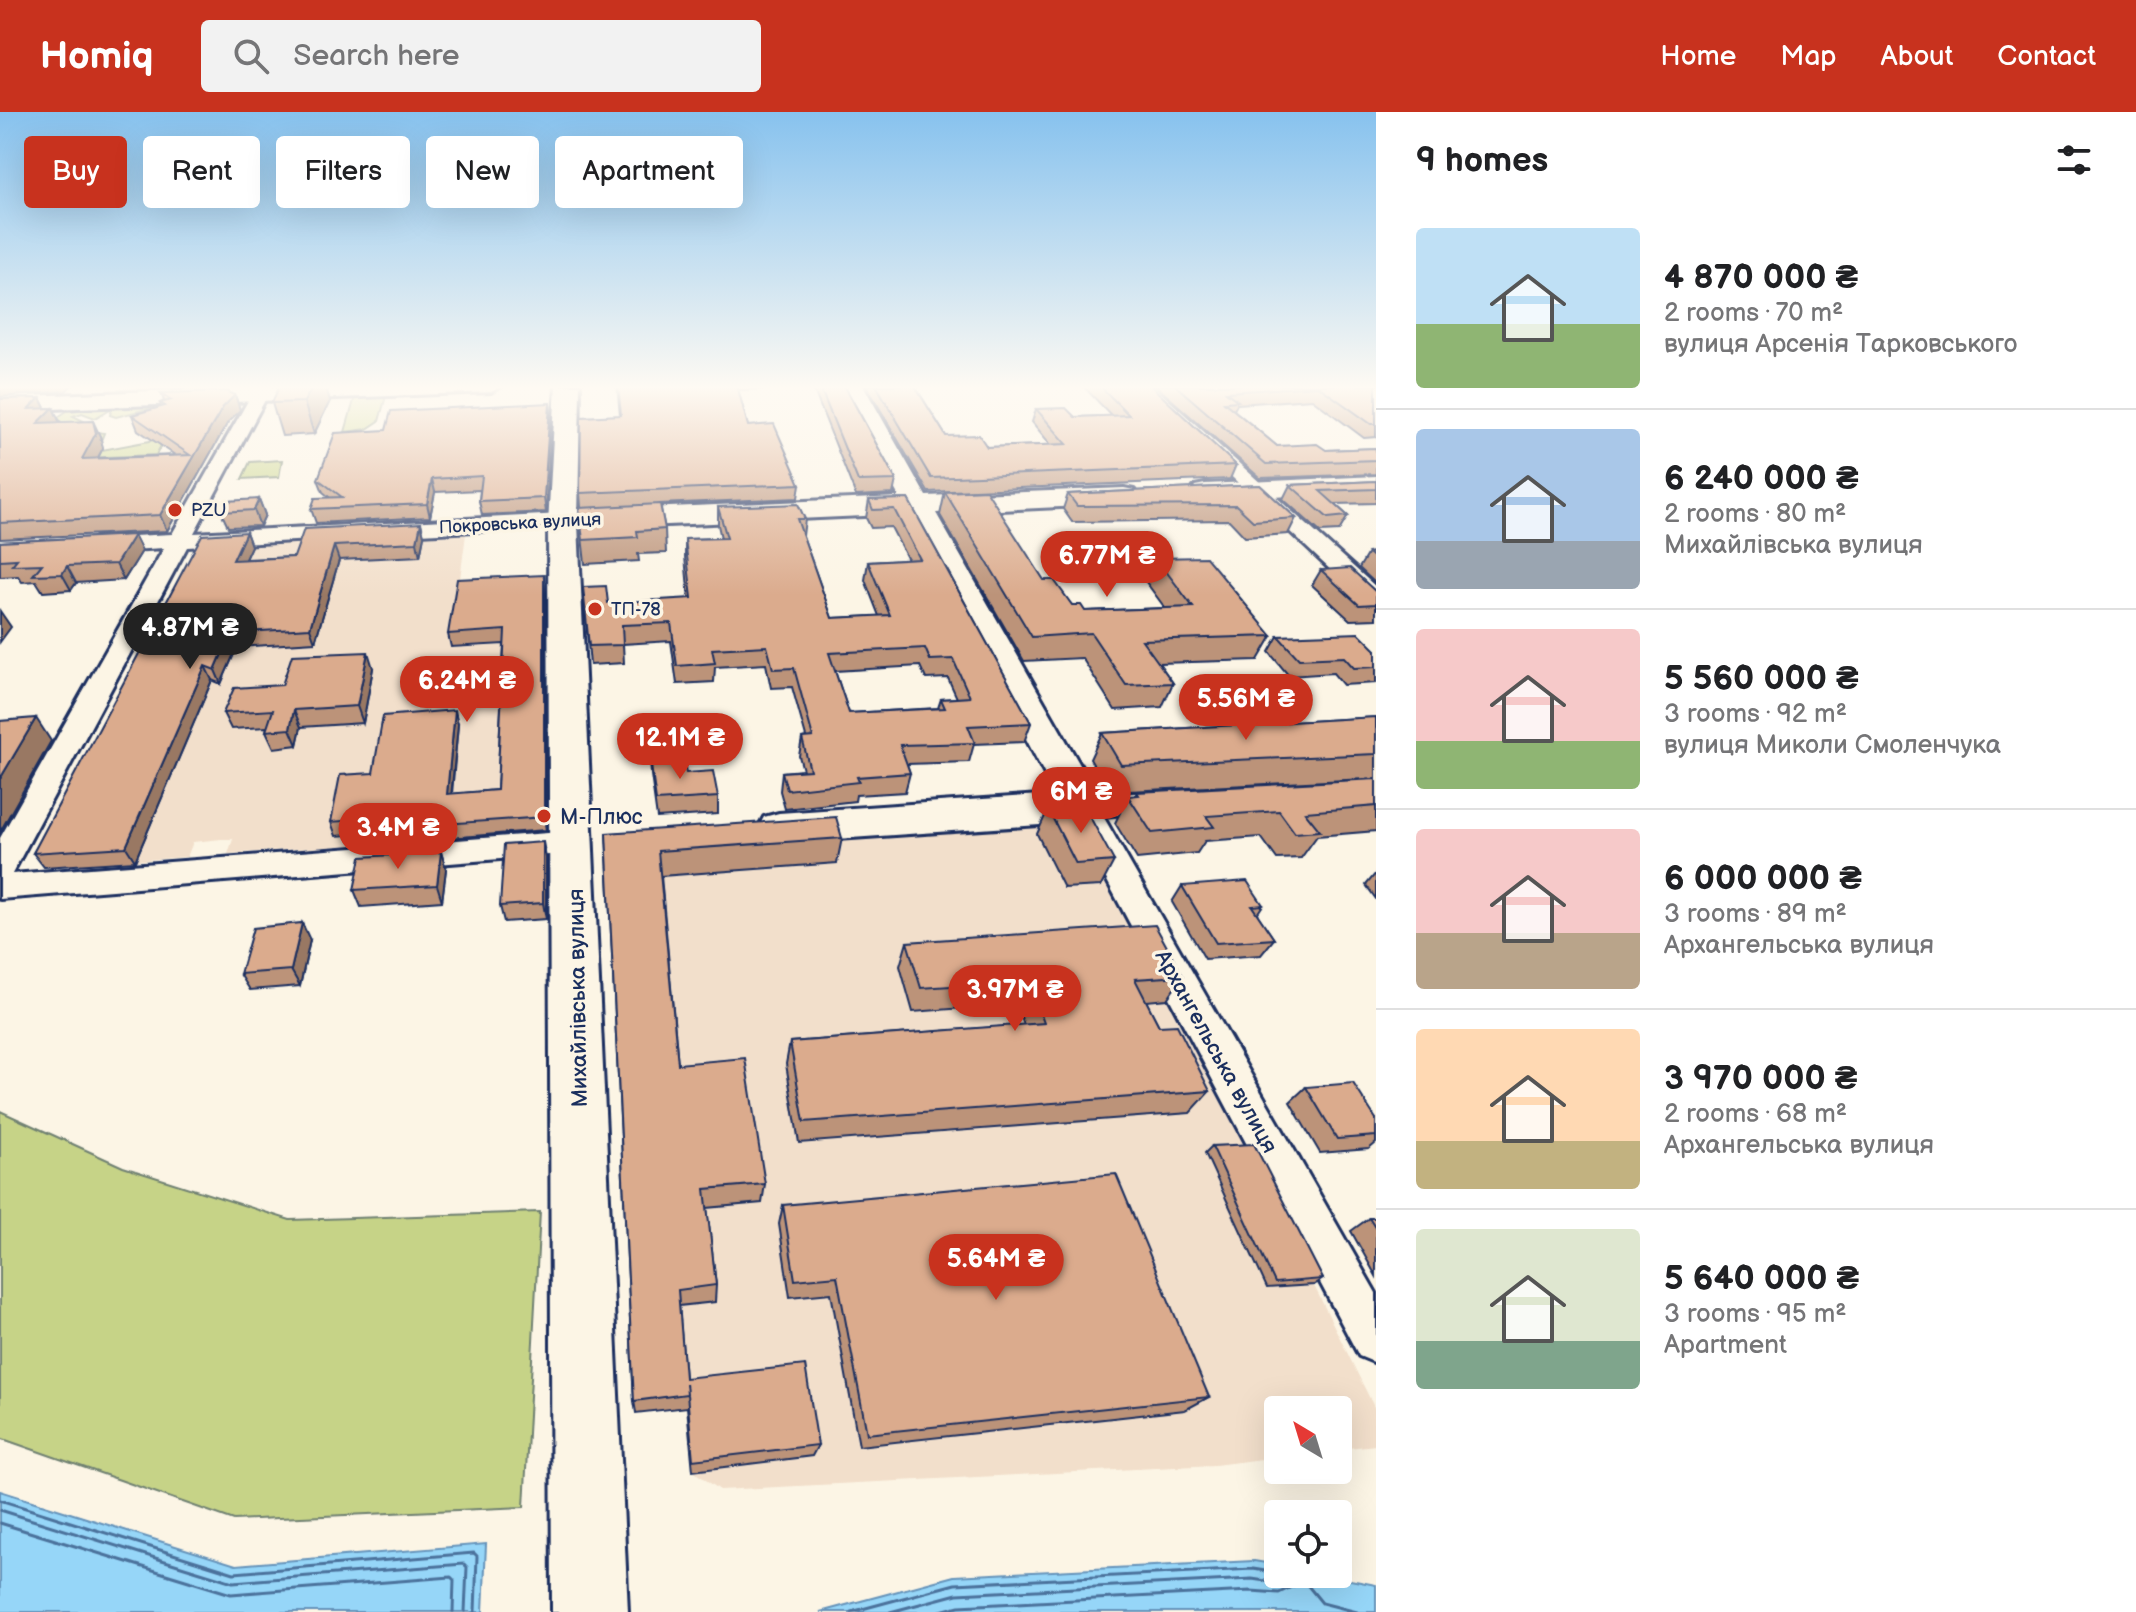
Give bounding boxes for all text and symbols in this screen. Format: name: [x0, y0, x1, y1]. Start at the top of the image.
search box: [201, 20, 761, 92]
text: Homiq: [40, 34, 153, 79]
icon: search: [229, 34, 273, 78]
text: Search here: [293, 38, 460, 74]
text: Home: [1660, 40, 1736, 73]
text: Map: [1780, 40, 1837, 73]
text: About: [1881, 40, 1953, 73]
text: Contact: [1997, 40, 2096, 73]
chip: Buy: [24, 136, 127, 208]
chip: Rent: [143, 136, 260, 208]
chip: Filters: [276, 136, 410, 208]
chip: New: [426, 136, 539, 208]
chip: Apartment: [555, 136, 743, 208]
icon: filters: [2052, 138, 2096, 182]
text: 9 homes: [1416, 140, 1548, 181]
text: 4 870 000 ₴: [1664, 257, 1858, 298]
icon: home: [1480, 260, 1576, 356]
text: 2 rooms · 70 m²: [1664, 298, 1843, 329]
text: вулиця Арсенія Тарковського: [1664, 329, 2017, 360]
text: 6 240 000 ₴: [1664, 458, 1859, 499]
icon: home: [1480, 461, 1576, 557]
text: 2 rooms · 80 m²: [1664, 499, 1846, 530]
place label: PZU: [191, 500, 227, 521]
marker: PZU: [166, 501, 184, 519]
street label: Покровська вулиця: [438, 509, 602, 538]
text: Михайлівська вулиця: [1664, 530, 1923, 561]
pin: 6.77M ₴: [1033, 531, 1181, 599]
text: 6.77M ₴: [1059, 541, 1155, 572]
place label: ТП-78: [611, 599, 661, 620]
marker: ТП-78: [586, 600, 604, 618]
pin: 4.87M ₴: [116, 603, 264, 671]
text: 4.87M ₴: [141, 613, 239, 644]
pin: 6.24M ₴: [393, 656, 541, 724]
text: 5 560 000 ₴: [1664, 658, 1859, 699]
icon: home: [1480, 661, 1576, 757]
text: 6.24M ₴: [418, 666, 516, 697]
pin: 5.56M ₴: [1172, 674, 1320, 742]
text: 5.56M ₴: [1197, 684, 1295, 715]
text: 3 rooms · 92 m²: [1664, 699, 1847, 730]
pin: 12.1M ₴: [606, 713, 754, 781]
text: 12.1M ₴: [635, 723, 725, 754]
text: вулиця Миколи Смоленчука: [1664, 730, 2001, 761]
pin: 6M ₴: [1034, 767, 1128, 835]
text: 6M ₴: [1050, 777, 1112, 808]
pin: 3.4M ₴: [333, 803, 463, 871]
place label: М-Плюс: [560, 804, 643, 831]
marker: М-Плюс: [535, 807, 553, 825]
text: 3.4M ₴: [357, 813, 440, 844]
text: 6 000 000 ₴: [1664, 858, 1862, 899]
icon: home: [1480, 861, 1576, 957]
street label: Михайлівська вулиця: [563, 888, 594, 1108]
text: 3 rooms · 89 m²: [1664, 899, 1847, 930]
text: Архангельська вулиця: [1664, 930, 1934, 961]
street label: Архангельська вулиця: [1148, 944, 1283, 1158]
pin: 3.97M ₴: [941, 965, 1089, 1033]
text: 3.97M ₴: [966, 975, 1064, 1006]
text: 3 970 000 ₴: [1664, 1058, 1858, 1099]
icon: home: [1480, 1061, 1576, 1157]
text: 2 rooms · 68 m²: [1664, 1099, 1847, 1130]
text: Архангельська вулиця: [1664, 1130, 1934, 1161]
pin: 5.64M ₴: [922, 1234, 1070, 1302]
text: 5.64M ₴: [947, 1244, 1045, 1275]
text: 5 640 000 ₴: [1664, 1258, 1859, 1299]
icon: home: [1480, 1261, 1576, 1357]
text: 3 rooms · 95 m²: [1664, 1299, 1846, 1330]
text: Apartment: [1664, 1330, 1787, 1361]
north arrow: [1264, 1396, 1352, 1484]
map controls: [1264, 1396, 1352, 1588]
button: locate: [1264, 1500, 1352, 1588]

